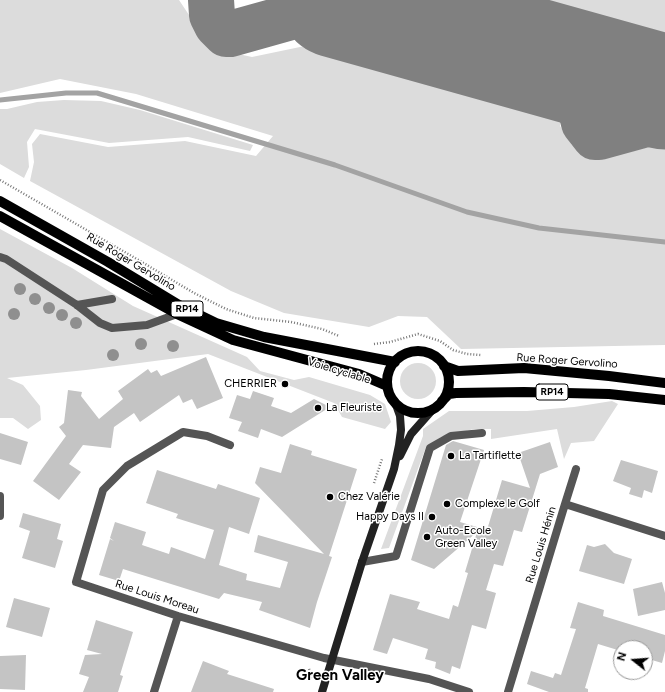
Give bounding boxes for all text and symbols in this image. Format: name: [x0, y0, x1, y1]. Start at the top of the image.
street label: Rue Roger Gervolino: [84, 230, 178, 294]
road number: RP14: [171, 301, 203, 317]
street label: Rue Roger Gervolino: [516, 351, 618, 371]
street label: Voie cyclable: [306, 355, 372, 387]
place label: CHERRIER: [224, 377, 277, 391]
marker: CHERRIER: [280, 379, 290, 389]
road number: RP14: [536, 384, 568, 400]
place label: La Fleuriste: [326, 401, 382, 415]
marker: La Fleuriste: [313, 403, 323, 413]
place label: La Tartiflette: [459, 449, 521, 463]
marker: La Tartiflette: [446, 451, 456, 461]
place label: Chez Valérie: [338, 490, 400, 504]
marker: Chez Valérie: [325, 492, 335, 502]
place label: Complexe le Golf: [455, 497, 540, 511]
marker: Complexe le Golf: [442, 499, 452, 509]
street label: Rue Louis Hénin: [523, 505, 559, 585]
place label: Happy Days II: [356, 510, 424, 524]
marker: Happy Days II: [427, 512, 437, 522]
place label: Auto-Ecole Green Valley: [435, 524, 497, 550]
marker: Auto-Ecole Green Valley: [422, 532, 432, 542]
street label: Rue Louis Moreau: [113, 577, 201, 617]
north arrow: [613, 640, 653, 680]
text: N: [615, 651, 629, 663]
district label: Green Valley: [296, 667, 384, 685]

